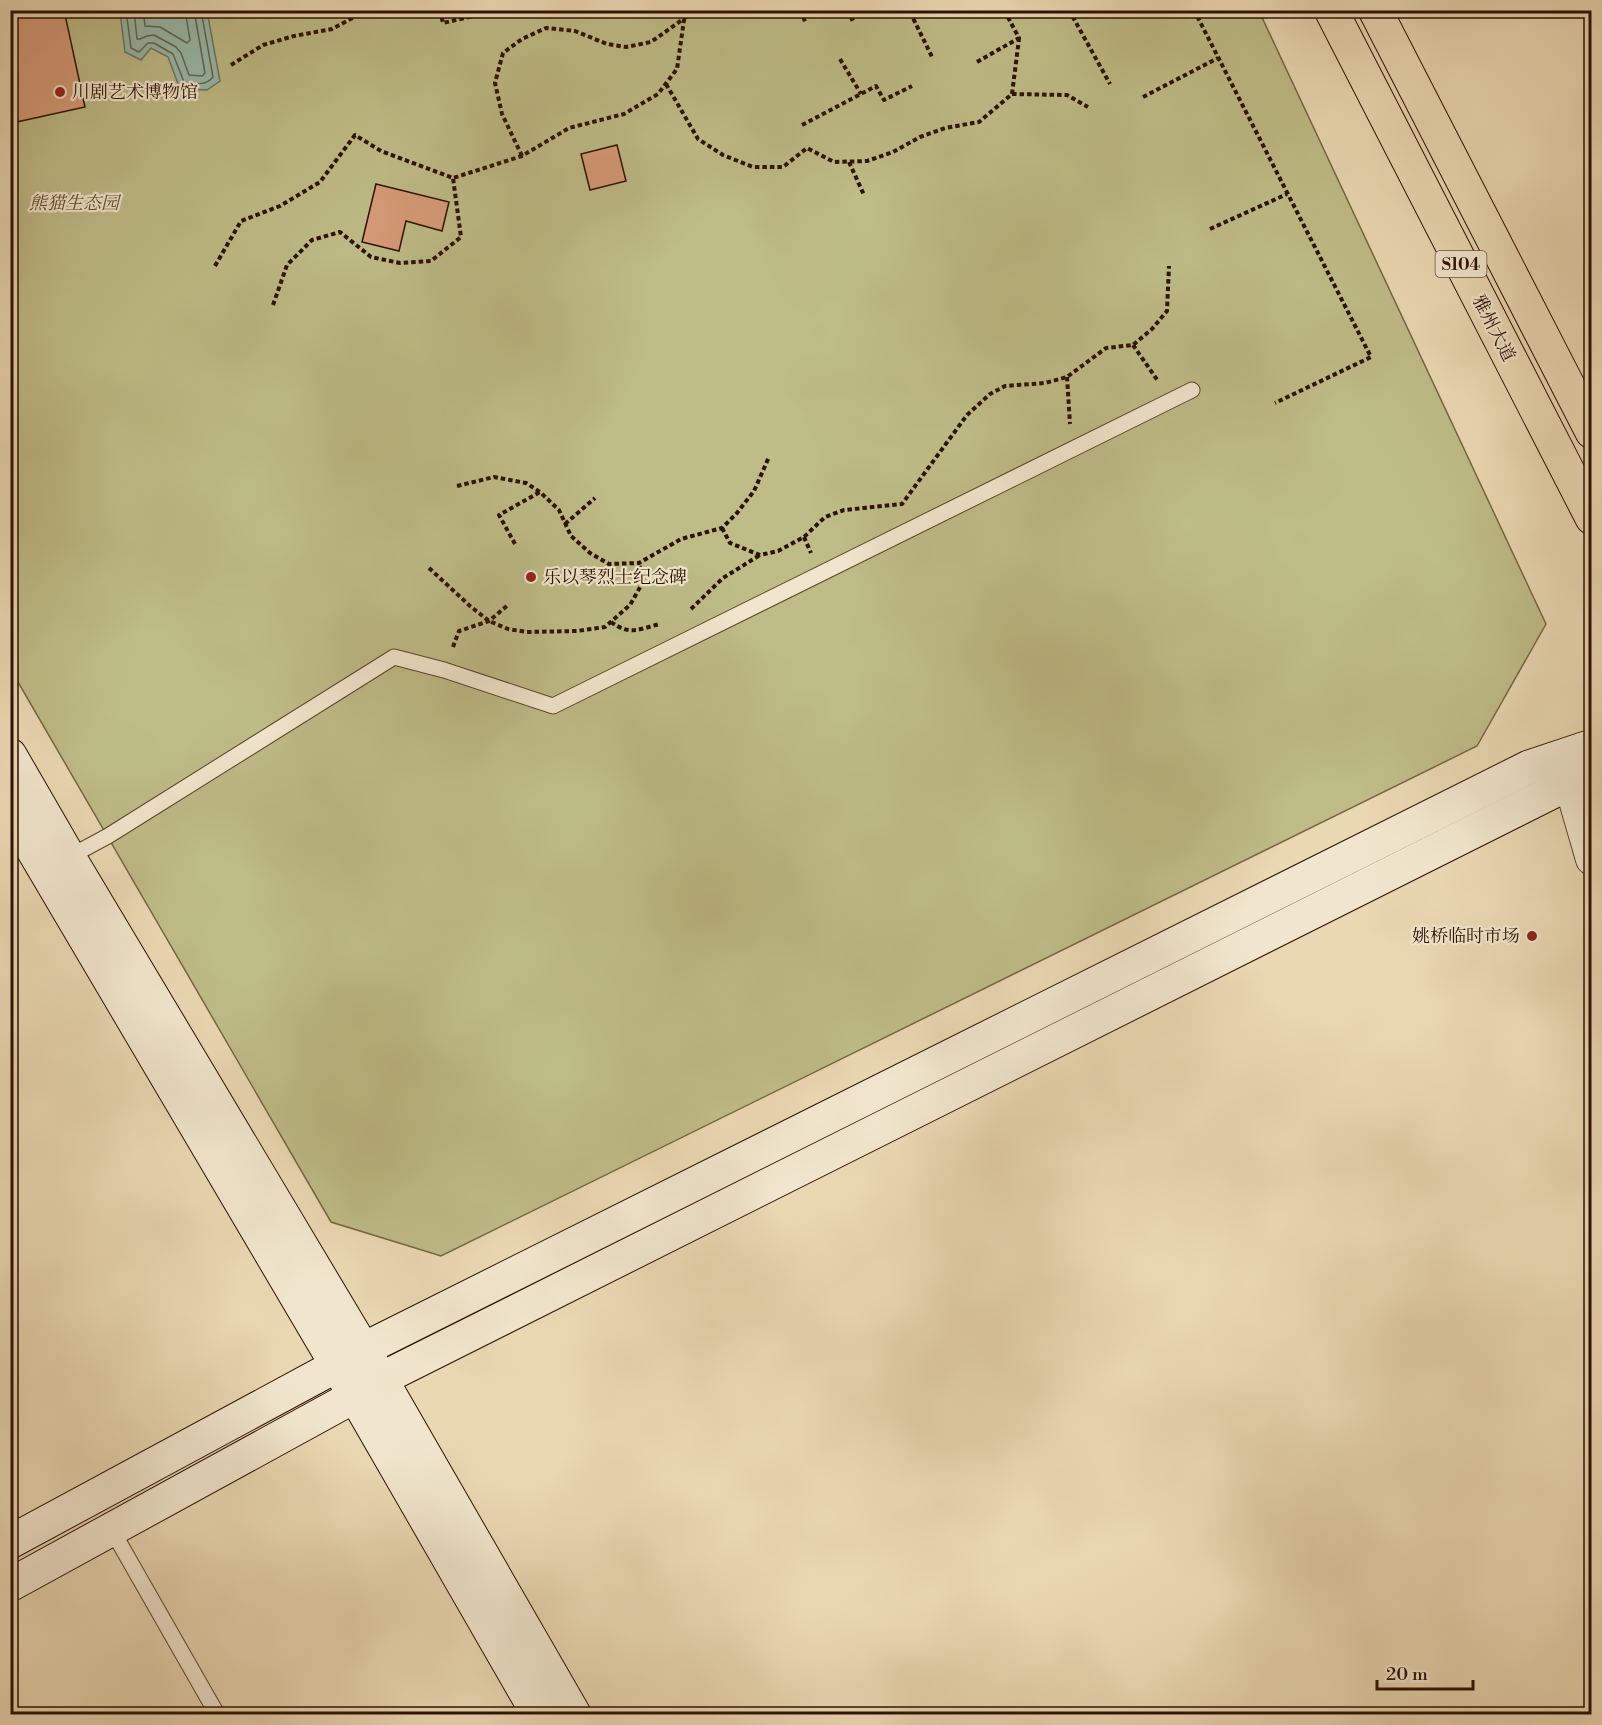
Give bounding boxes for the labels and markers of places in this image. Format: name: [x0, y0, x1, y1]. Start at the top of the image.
place label: 川剧艺术博物馆: [72, 81, 198, 104]
marker: 川剧艺术博物馆: [53, 85, 67, 99]
place label: 乐以琴烈士纪念碑: [543, 566, 687, 589]
marker: 乐以琴烈士纪念碑: [524, 570, 538, 584]
place label: 姚桥临时市场: [1412, 925, 1520, 948]
marker: 姚桥临时市场: [1525, 929, 1539, 943]

